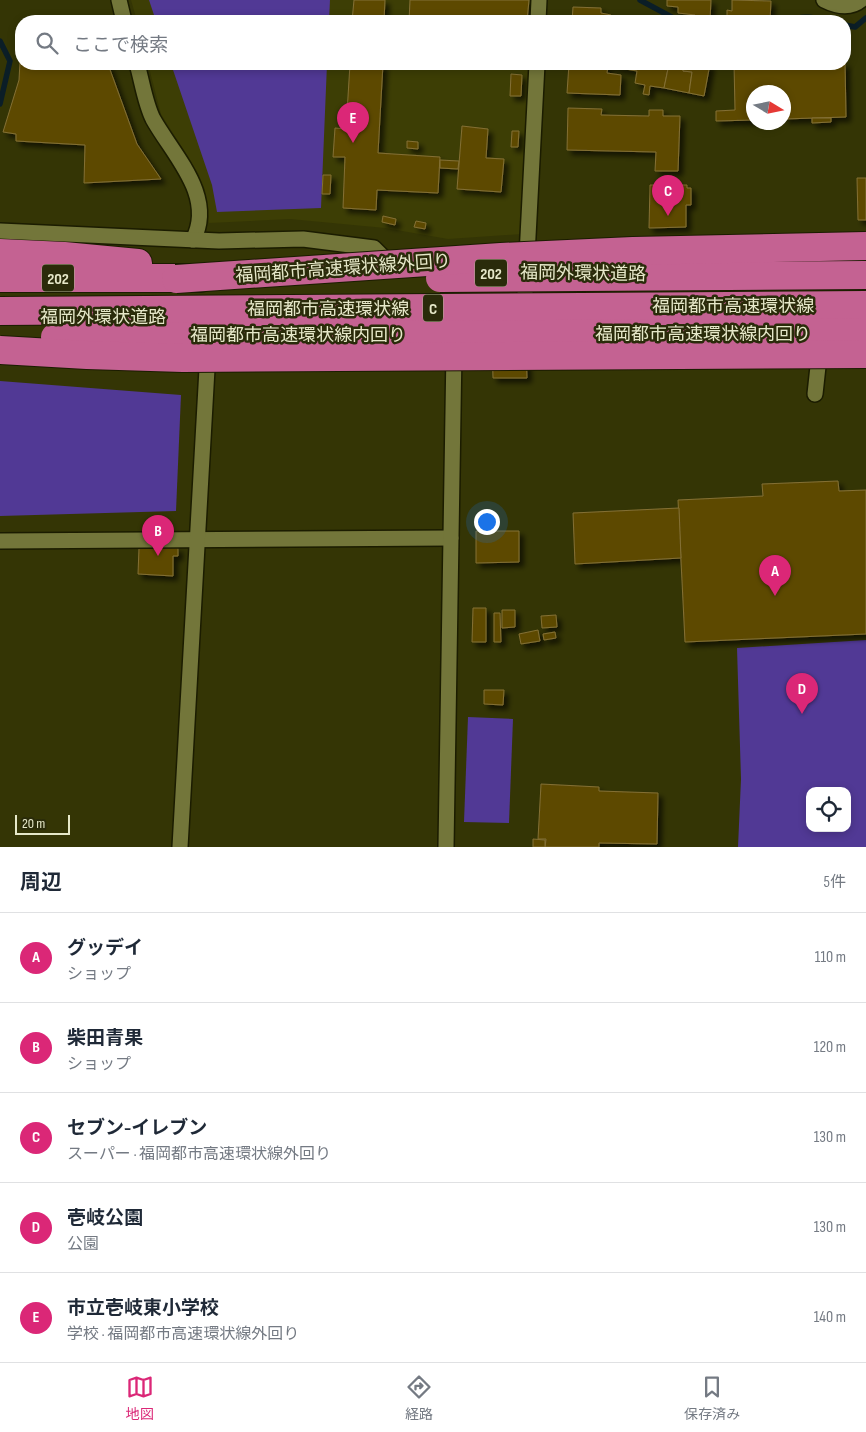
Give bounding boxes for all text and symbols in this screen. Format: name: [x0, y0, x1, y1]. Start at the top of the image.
search box: [15, 15, 851, 70]
icon: search: [33, 29, 61, 57]
text: ここで検索: [73, 34, 168, 57]
north arrow: [746, 85, 791, 130]
pin: E: [337, 102, 369, 143]
pin: C: [652, 175, 684, 216]
street label: 福岡都市高速環状線外回り: [235, 250, 452, 287]
road number: 202: [475, 260, 507, 286]
street label: 福岡外環状道路: [520, 262, 646, 285]
road number: 202: [42, 264, 74, 292]
road number: C: [423, 294, 443, 322]
street label: 福岡都市高速環状線: [652, 296, 814, 317]
street label: 福岡都市高速環状線: [247, 299, 409, 320]
street label: 福岡外環状道路: [40, 307, 166, 328]
street label: 福岡都市高速環状線内回り: [595, 324, 811, 345]
street label: 福岡都市高速環状線内回り: [190, 325, 406, 346]
your location: [474, 509, 500, 535]
pin: B: [142, 515, 174, 556]
pin: A: [759, 555, 791, 596]
pin: D: [786, 673, 818, 714]
map controls: [806, 787, 851, 832]
button: locate: [806, 787, 851, 832]
scale bar: [15, 812, 70, 835]
text: 20 m: [22, 815, 45, 832]
text: 周辺: [20, 870, 62, 895]
text: 5件: [824, 873, 846, 892]
text: グッデイ: [67, 937, 143, 960]
text: A: [32, 948, 40, 967]
text: 110 m: [815, 948, 846, 967]
text: ショップ: [67, 965, 131, 984]
text: 柴田青果: [67, 1027, 143, 1050]
text: B: [32, 1038, 40, 1057]
text: 120 m: [814, 1038, 846, 1057]
text: ショップ: [67, 1055, 131, 1074]
text: セブン-イレブン: [67, 1117, 207, 1140]
text: C: [32, 1128, 40, 1147]
text: 130 m: [814, 1128, 846, 1147]
text: スーパー · 福岡都市高速環状線外回り: [67, 1145, 331, 1164]
text: 壱岐公園: [67, 1207, 143, 1230]
text: D: [32, 1218, 40, 1237]
text: 130 m: [814, 1218, 846, 1237]
text: 公園: [67, 1235, 99, 1254]
text: 市立壱岐東小学校: [67, 1297, 219, 1320]
text: E: [33, 1308, 39, 1327]
text: 140 m: [814, 1308, 846, 1327]
text: 学校 · 福岡都市高速環状線外回り: [67, 1325, 299, 1344]
tab: 地図: [126, 1373, 154, 1423]
tab: 経路: [405, 1373, 433, 1423]
tab: 保存済み: [684, 1373, 740, 1423]

